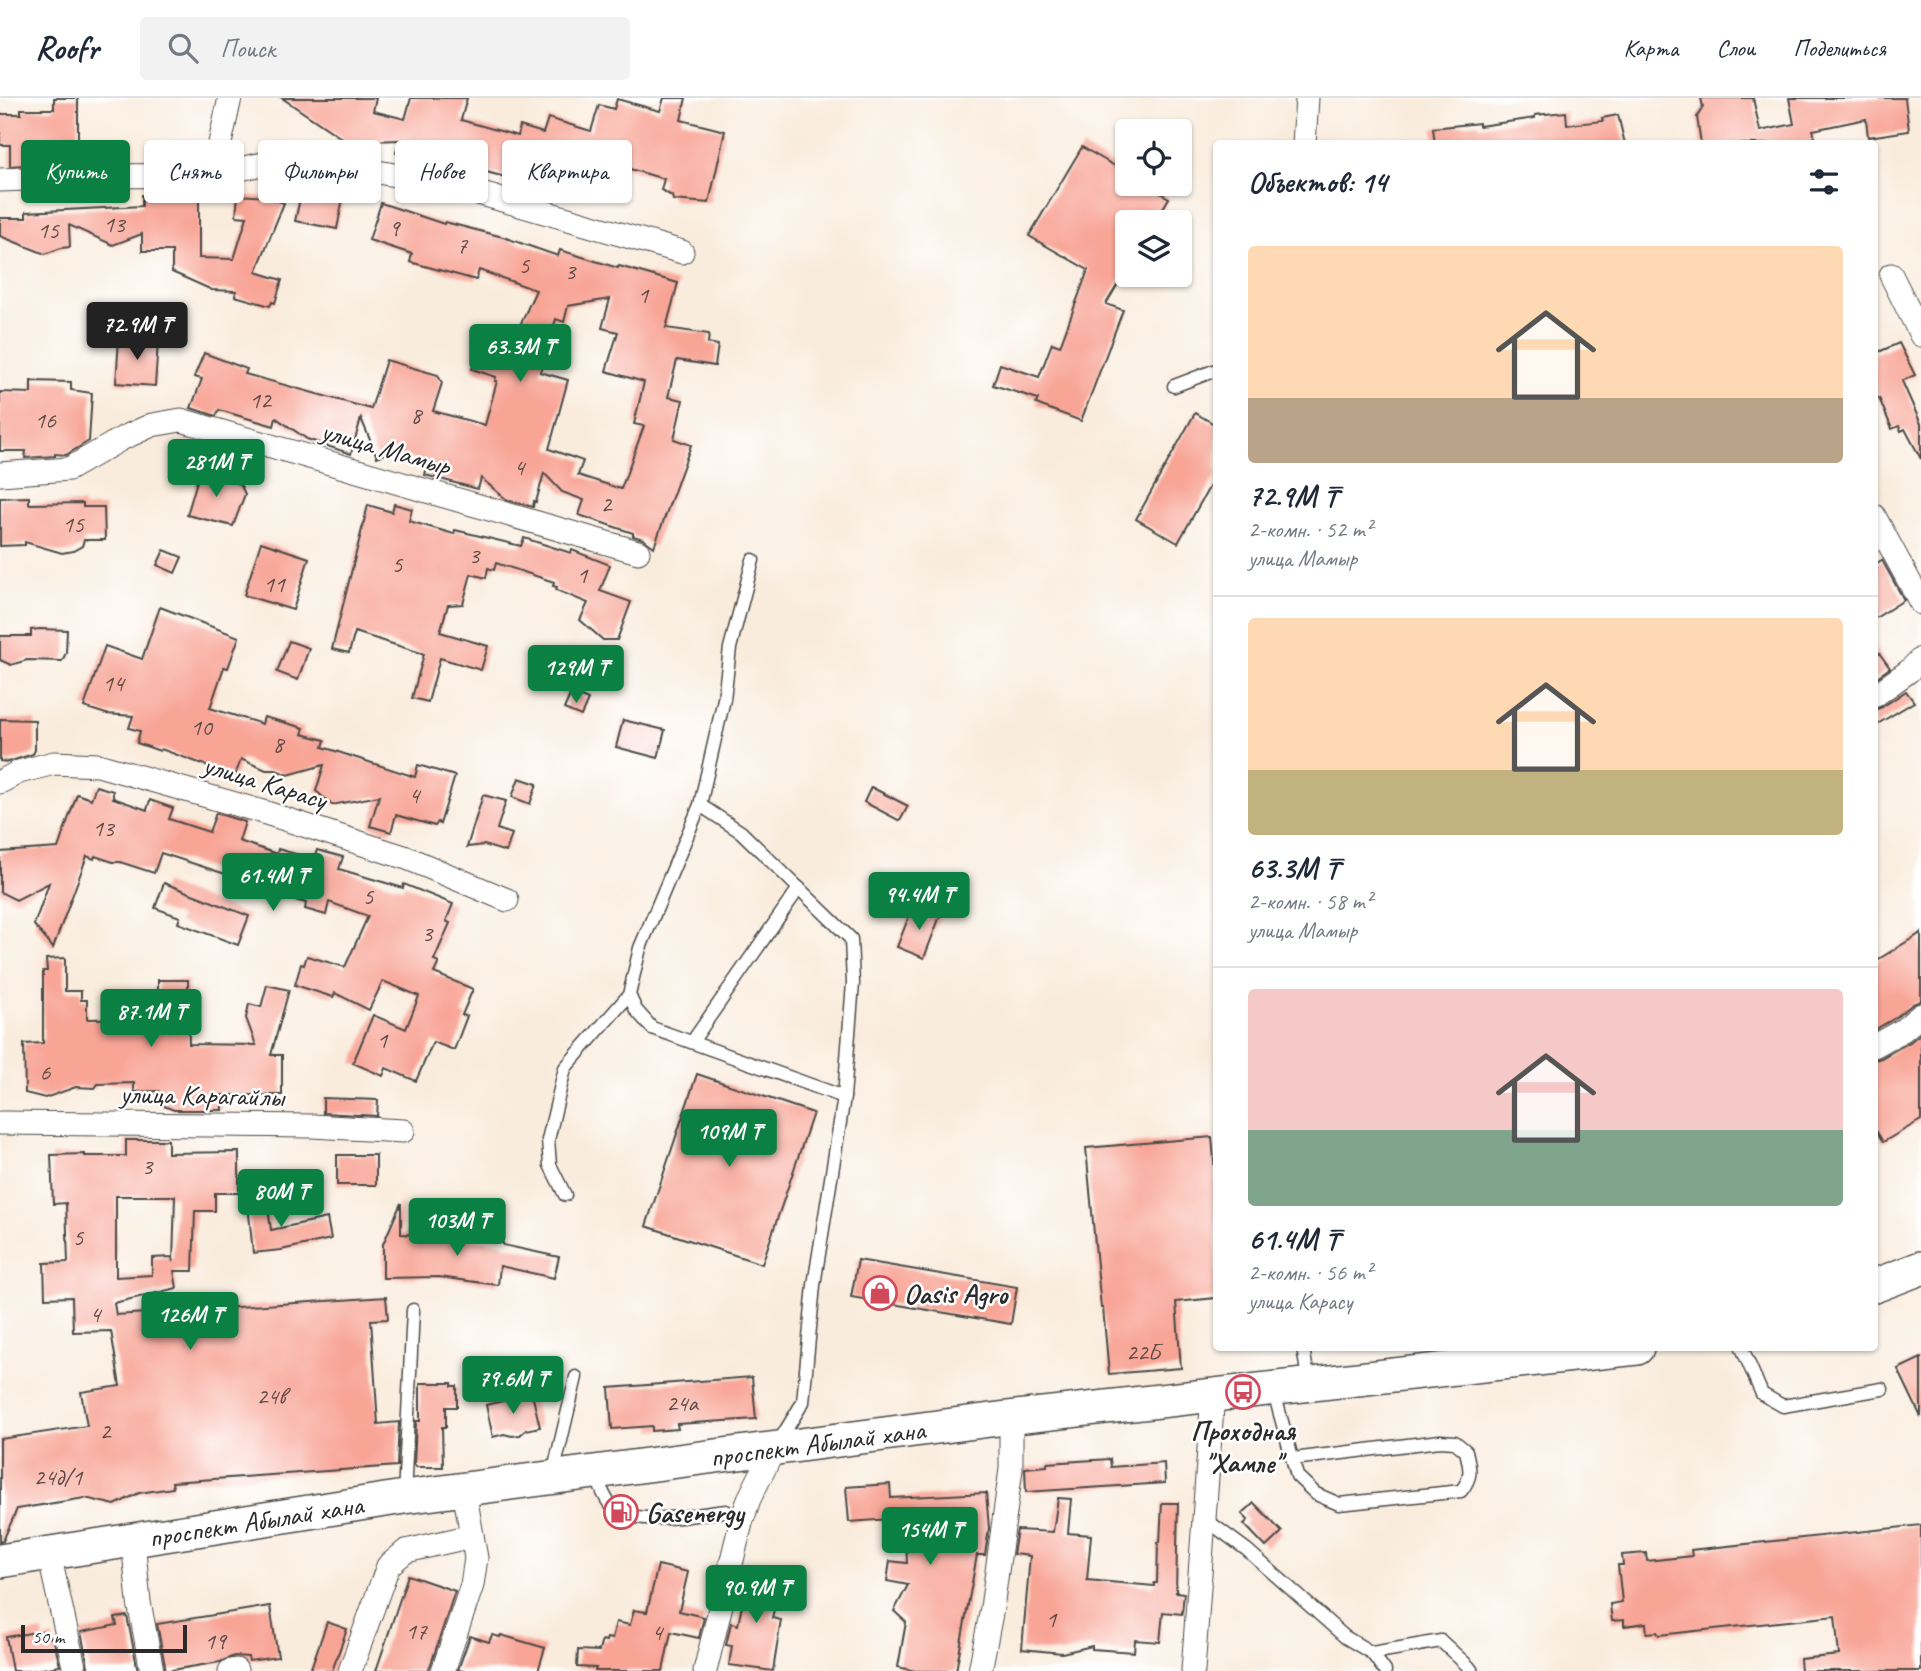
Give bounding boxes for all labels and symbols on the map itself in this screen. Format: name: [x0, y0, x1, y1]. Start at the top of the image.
house number: 13: [103, 209, 127, 239]
house number: 9: [389, 213, 402, 243]
house number: 15: [37, 215, 60, 245]
house number: 7: [457, 230, 469, 260]
house number: 5: [519, 250, 531, 280]
house number: 3: [565, 256, 578, 286]
house number: 1: [638, 280, 650, 310]
pin: 72.9M ₸: [72, 302, 202, 362]
pin: 63.3M ₸: [455, 324, 585, 384]
house number: 12: [249, 385, 273, 415]
house number: 8: [411, 400, 424, 430]
house number: 16: [34, 405, 57, 435]
street label: улица Мамыр: [315, 412, 456, 484]
pin: 281M ₸: [159, 440, 273, 499]
house number: 4: [514, 452, 527, 482]
house number: 2: [601, 489, 614, 519]
house number: 15: [62, 509, 85, 539]
house number: 3: [469, 540, 482, 570]
house number: 5: [392, 549, 404, 579]
house number: 1: [577, 560, 589, 590]
house number: 11: [263, 569, 286, 599]
pin: 129M ₸: [519, 646, 633, 705]
house number: 14: [102, 668, 126, 698]
house number: 10: [190, 712, 214, 742]
house number: 8: [273, 729, 286, 759]
street label: улица Карасу: [197, 746, 333, 818]
house number: 4: [409, 780, 422, 810]
house number: 13: [92, 813, 116, 843]
pin: 61.4M ₸: [208, 854, 338, 913]
pin: 94.4M ₸: [854, 872, 984, 932]
house number: 5: [363, 881, 375, 911]
house number: 3: [422, 918, 435, 948]
pin: 87.1M ₸: [86, 990, 216, 1049]
house number: 1: [377, 1025, 389, 1055]
house number: 6: [40, 1057, 52, 1087]
street label: улица Карагайлы: [118, 1076, 286, 1114]
pin: 109M ₸: [672, 1110, 786, 1169]
house number: 3: [142, 1151, 155, 1181]
pin: 80M ₸: [232, 1170, 330, 1229]
pin: 103M ₸: [400, 1198, 514, 1258]
house number: 5: [73, 1222, 85, 1252]
shop icon: Oasis Agro: [861, 1274, 899, 1312]
place label: Oasis Agro: [904, 1276, 1009, 1311]
pin: 126M ₸: [133, 1292, 247, 1352]
house number: 4: [90, 1299, 103, 1329]
house number: 22Б: [1126, 1337, 1164, 1367]
pin: 79.6M ₸: [448, 1356, 578, 1416]
bus stop icon: Проходная "Хамле": [1224, 1373, 1262, 1411]
house number: 24в: [257, 1381, 291, 1411]
house number: 24а: [666, 1388, 700, 1418]
street label: проспект Абылай хана: [708, 1411, 929, 1474]
place label: Проходная "Хамле": [1191, 1413, 1297, 1480]
house number: 2: [100, 1416, 113, 1446]
house number: 24д/1: [34, 1462, 84, 1492]
street label: проспект Абылай хана: [146, 1486, 367, 1555]
fuel station icon: Gasenergy: [602, 1493, 640, 1531]
place label: Gasenergy: [646, 1495, 746, 1531]
pin: 154M ₸: [873, 1508, 987, 1567]
pin: 90.9M ₸: [691, 1566, 821, 1625]
house number: 1: [1046, 1604, 1058, 1634]
house number: 17: [405, 1616, 428, 1646]
house number: 4: [652, 1617, 665, 1647]
scale bar: [21, 1622, 187, 1654]
house number: 19: [204, 1626, 228, 1656]

